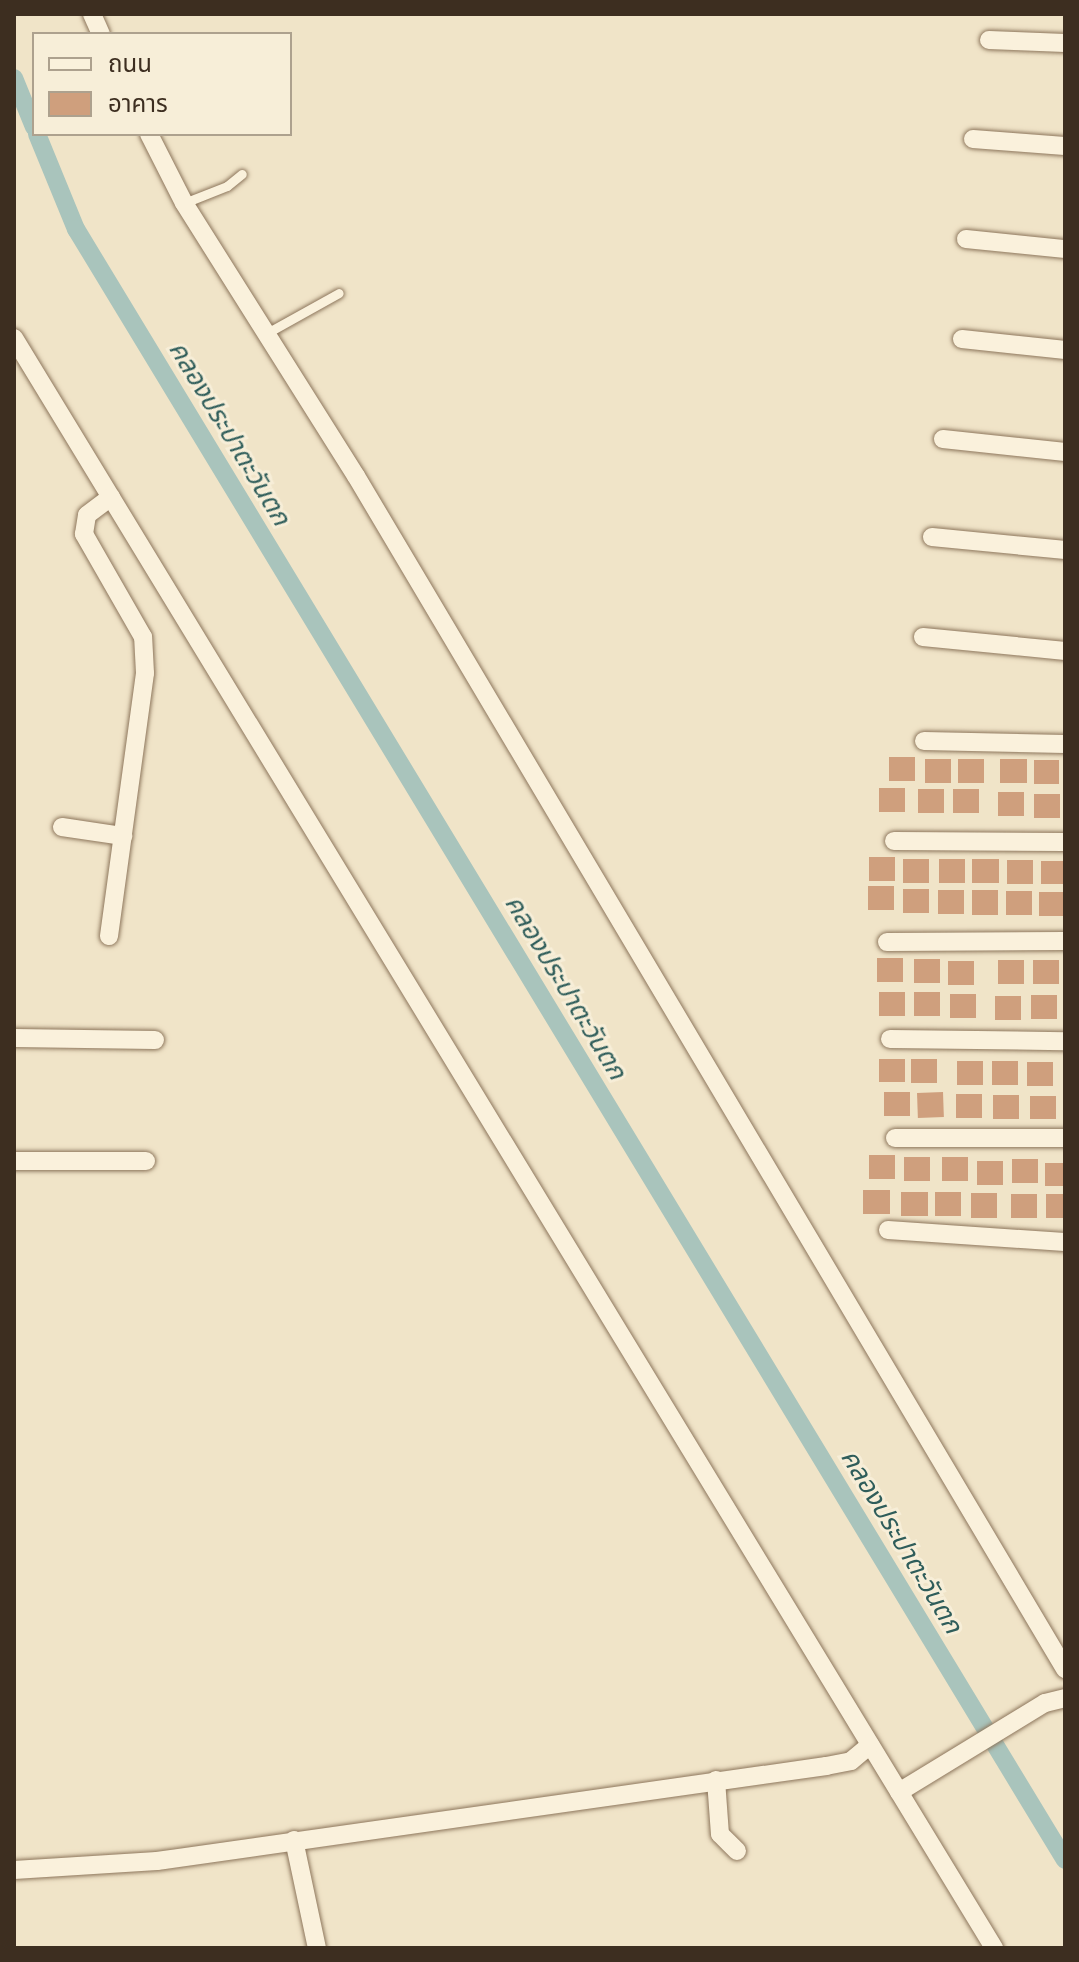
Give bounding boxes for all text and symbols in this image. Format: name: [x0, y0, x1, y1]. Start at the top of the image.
legend: [32, 32, 292, 136]
text: ถนน: [108, 46, 152, 79]
text: อาคาร: [108, 86, 168, 119]
water label: คลองประปาตะวันตก: [163, 335, 297, 531]
water label: คลองประปาตะวันตก: [499, 889, 633, 1085]
water label: คลองประปาตะวันตก: [835, 1443, 969, 1639]

